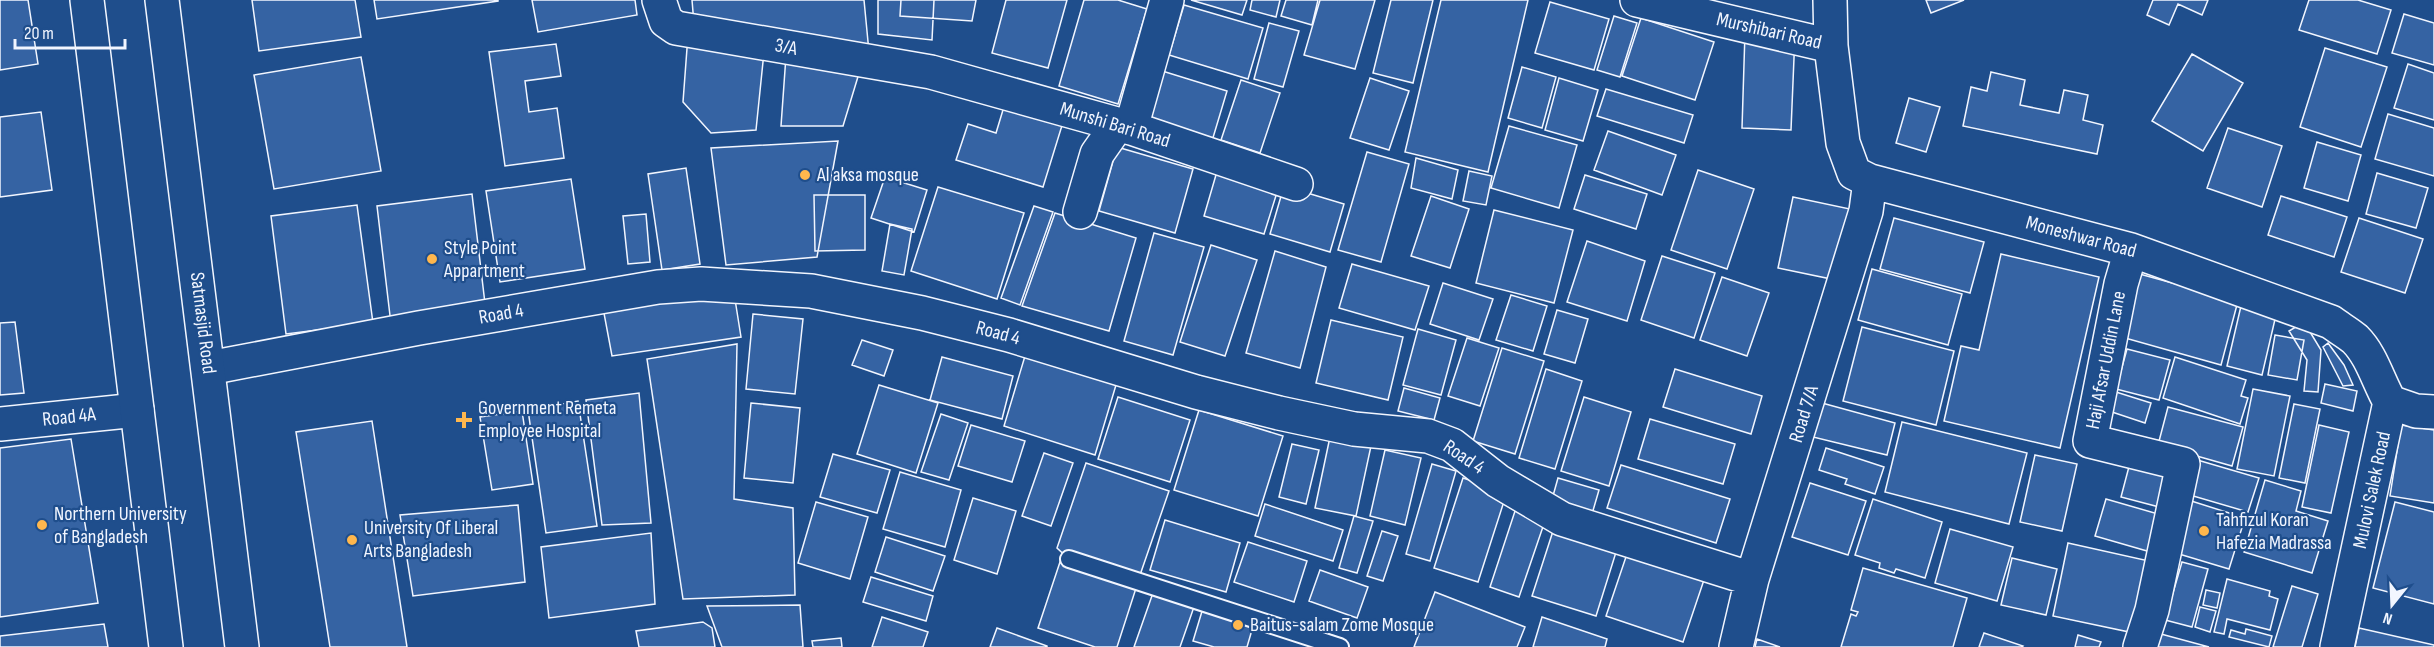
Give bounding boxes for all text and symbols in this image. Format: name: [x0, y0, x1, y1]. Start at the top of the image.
street label: Murshibari Road: [1714, 7, 1824, 55]
scale bar: [15, 12, 124, 50]
text: 20 m: [24, 23, 54, 44]
street label: 3/A: [773, 33, 800, 61]
street label: Munshi Bari Road: [1057, 97, 1173, 153]
place label: Al aksa mosque: [816, 163, 919, 187]
marker: Al aksa mosque: [798, 168, 812, 182]
street label: Moneshwar Road: [2023, 211, 2139, 263]
place label: Style Point Appartment: [443, 236, 525, 283]
marker: Style Point Appartment: [425, 252, 439, 266]
street label: Satmasjid Road: [185, 271, 221, 375]
street label: Haji Afsar Uddin Lane: [2081, 289, 2131, 431]
street label: Road 4: [477, 298, 525, 330]
street label: Road 4: [973, 316, 1023, 350]
street label: Road 7/A: [1784, 382, 1824, 445]
place label: Government Remeta Employee Hospital: [478, 396, 617, 443]
street label: Road 4A: [41, 402, 97, 432]
marker: Government Remeta Employee Hospital: [455, 411, 473, 429]
street label: Mulovi Salek Road: [2348, 429, 2396, 551]
street label: Road 4: [1439, 435, 1489, 479]
place label: Northern University of Bangladesh: [54, 502, 187, 549]
place label: Tahfizul Koran Hafezia Madrassa: [2216, 508, 2332, 555]
place label: University Of Liberal Arts Bangladesh: [363, 516, 498, 563]
marker: Northern University of Bangladesh: [35, 518, 49, 532]
marker: Tahfizul Koran Hafezia Madrassa: [2197, 524, 2211, 538]
marker: University Of Liberal Arts Bangladesh: [345, 533, 359, 547]
north arrow: [2362, 575, 2422, 635]
text: N: [2381, 607, 2395, 628]
place label: Baitus-salam Zome Mosque: [1250, 613, 1434, 637]
marker: Baitus-salam Zome Mosque: [1231, 618, 1245, 632]

